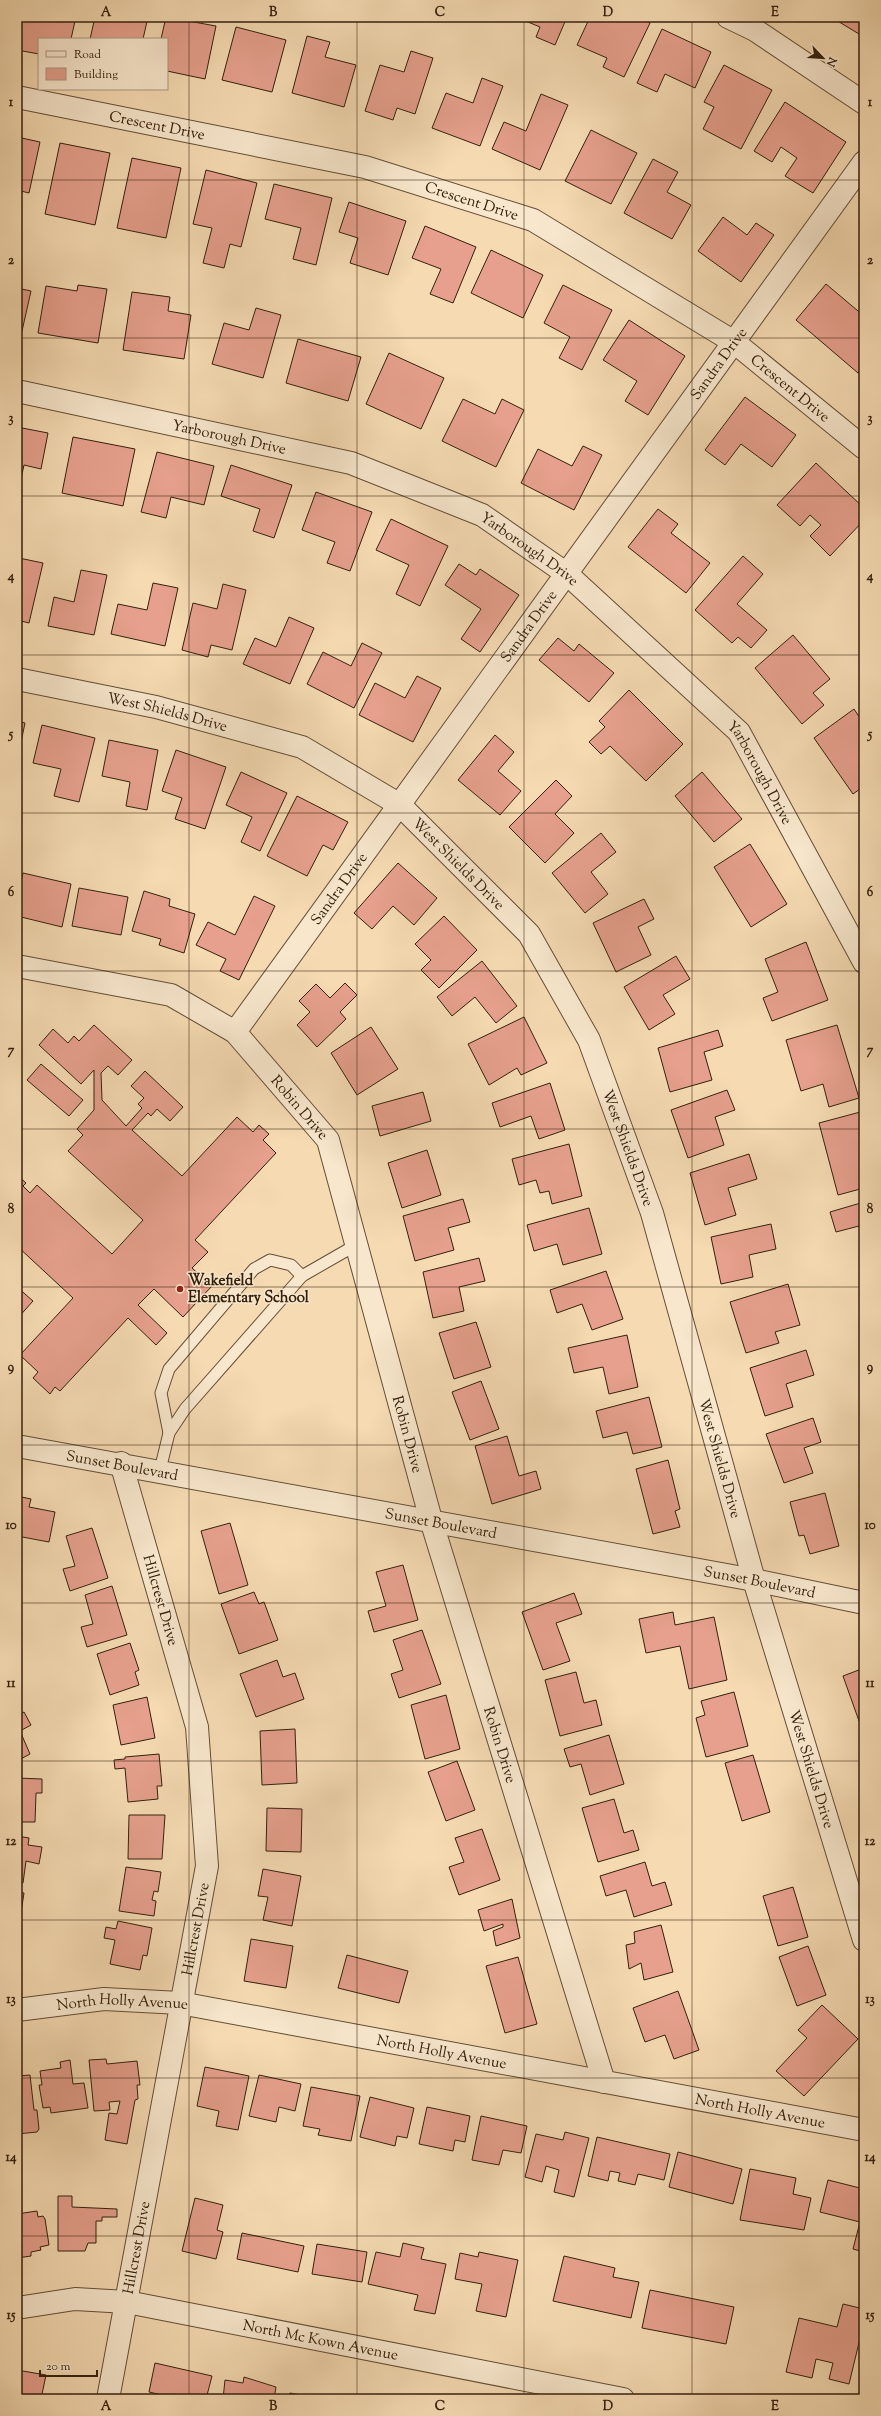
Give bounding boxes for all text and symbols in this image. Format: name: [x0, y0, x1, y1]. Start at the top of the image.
text: A: [101, 4, 112, 22]
text: B: [269, 4, 278, 22]
text: C: [435, 4, 445, 22]
text: D: [603, 4, 613, 22]
text: E: [771, 4, 779, 22]
legend: [38, 38, 168, 90]
north arrow: [803, 38, 843, 78]
text: Road: [74, 46, 101, 64]
text: N: [822, 54, 841, 69]
text: Building: [74, 66, 118, 84]
text: 1: [9, 94, 14, 112]
text: 1: [868, 94, 873, 112]
street label: Crescent Drive: [107, 107, 207, 147]
street label: Crescent Drive: [422, 177, 521, 227]
text: 2: [8, 252, 15, 270]
text: 2: [867, 252, 874, 270]
street label: Sandra Drive: [686, 324, 753, 405]
street label: Crescent Drive: [745, 350, 834, 428]
text: 3: [8, 410, 14, 428]
text: 3: [867, 410, 873, 428]
street label: Yarborough Drive: [170, 416, 288, 461]
street label: Yarborough Drive: [475, 508, 583, 592]
text: 4: [7, 568, 15, 586]
text: 4: [866, 568, 874, 586]
street label: Sandra Drive: [496, 586, 563, 667]
street label: West Shields Drive: [105, 688, 230, 738]
street label: Yarborough Drive: [721, 717, 796, 829]
text: 5: [8, 726, 14, 744]
text: 5: [867, 726, 873, 744]
street label: West Shields Drive: [407, 814, 509, 916]
street label: Sandra Drive: [307, 849, 373, 930]
text: 6: [8, 884, 15, 902]
text: 6: [867, 884, 874, 902]
text: 7: [8, 1042, 15, 1060]
text: 7: [867, 1042, 874, 1060]
street label: Robin Drive: [265, 1071, 332, 1145]
street label: West Shields Drive: [596, 1087, 658, 1210]
text: 8: [8, 1201, 15, 1219]
text: 8: [867, 1201, 874, 1219]
place label: Wakefield Elementary School: [188, 1271, 310, 1309]
marker: Wakefield Elementary School: [175, 1284, 185, 1294]
text: 9: [8, 1359, 15, 1377]
text: 9: [867, 1359, 874, 1377]
street label: Robin Drive: [386, 1394, 427, 1476]
street label: West Shields Drive: [692, 1397, 745, 1521]
street label: Sunset Boulevard: [64, 1446, 180, 1487]
street label: Sunset Boulevard: [383, 1504, 499, 1545]
text: 10: [5, 1517, 17, 1535]
text: 10: [864, 1517, 876, 1535]
street label: Hillcrest Drive: [137, 1552, 183, 1649]
street label: Sunset Boulevard: [702, 1562, 818, 1605]
text: 11: [7, 1675, 16, 1693]
text: 11: [866, 1675, 875, 1693]
street label: Robin Drive: [477, 1704, 520, 1786]
street label: West Shields Drive: [782, 1708, 838, 1831]
text: 12: [6, 1833, 17, 1851]
text: 12: [865, 1833, 876, 1851]
street label: Hillcrest Drive: [178, 1881, 216, 1978]
street label: North Holly Avenue: [56, 1990, 190, 2017]
text: 13: [6, 1991, 16, 2009]
text: 13: [865, 1991, 875, 2009]
street label: North Holly Avenue: [375, 2031, 508, 2075]
street label: North Holly Avenue: [693, 2090, 827, 2135]
text: 14: [6, 2149, 17, 2167]
text: 14: [865, 2149, 876, 2167]
street label: Hillcrest Drive: [119, 2200, 157, 2296]
text: 15: [7, 2307, 16, 2325]
text: 15: [866, 2307, 875, 2325]
street label: North Mc Kown Avenue: [241, 2316, 400, 2367]
scale bar: [40, 2352, 97, 2378]
text: 20 m: [46, 2358, 71, 2376]
text: A: [101, 2398, 112, 2416]
text: B: [269, 2398, 278, 2416]
text: C: [435, 2398, 445, 2416]
text: D: [603, 2398, 613, 2416]
text: E: [771, 2398, 779, 2416]

